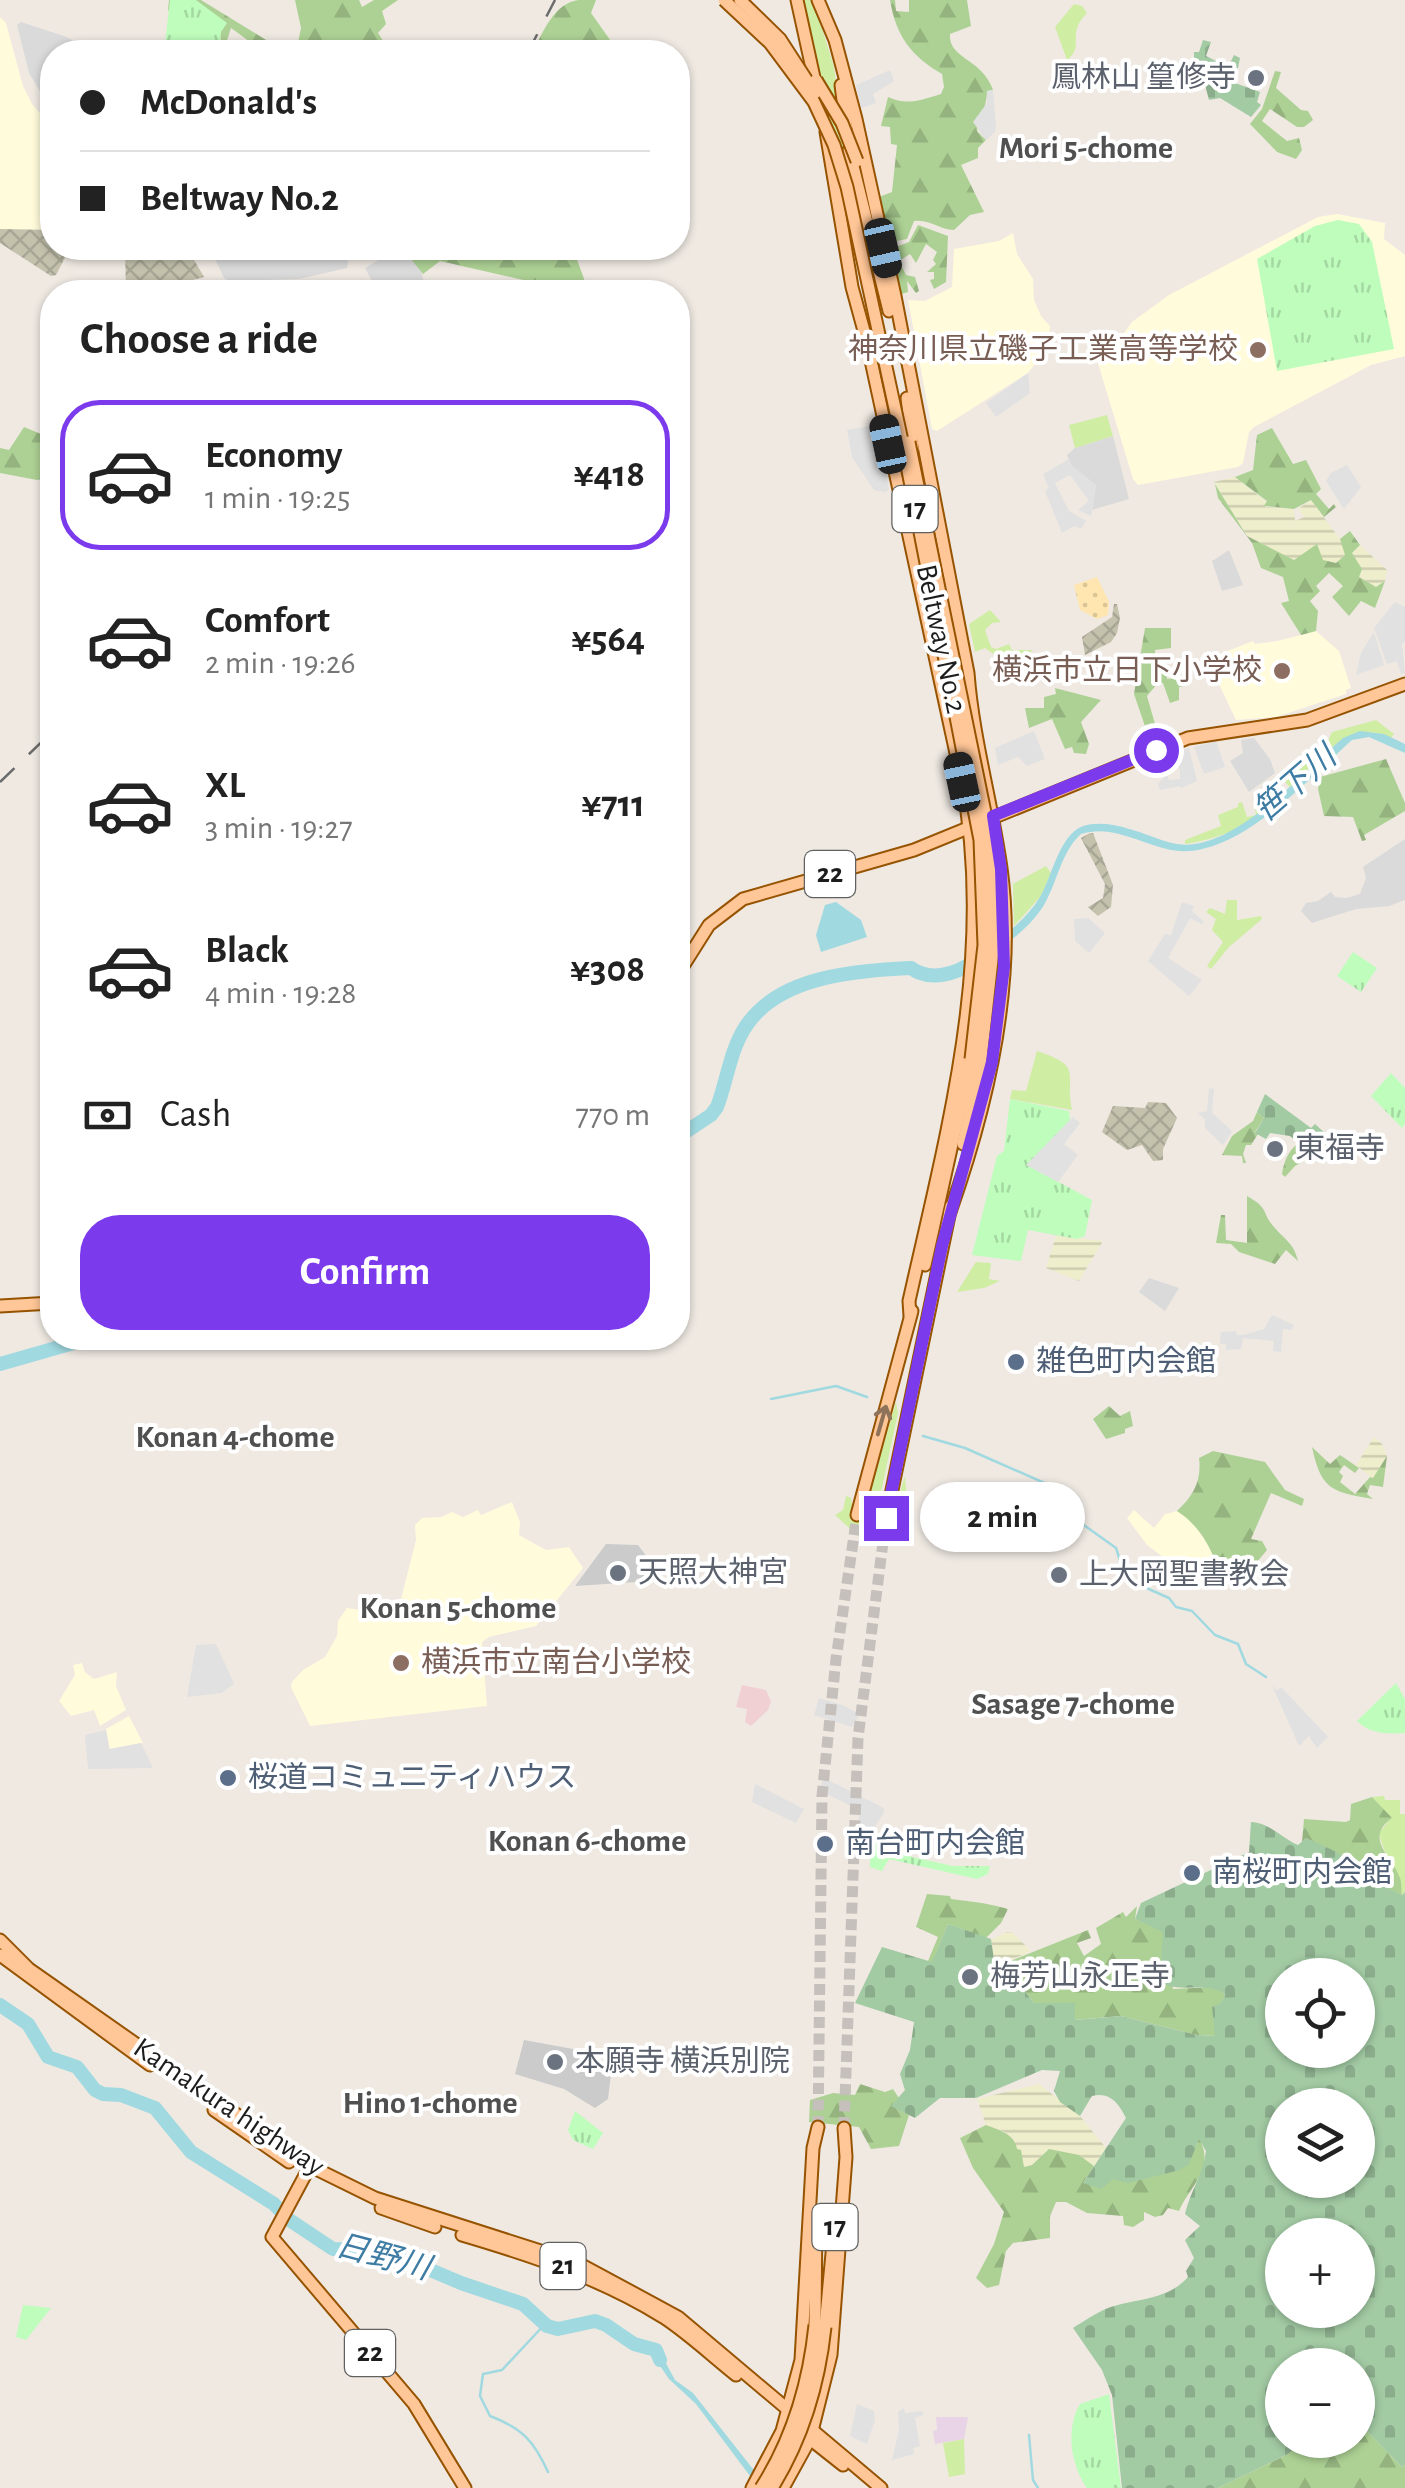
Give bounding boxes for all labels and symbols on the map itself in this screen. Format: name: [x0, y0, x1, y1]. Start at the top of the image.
place label: 鳳林山 篁修寺: [1051, 61, 1236, 93]
marker: 鳳林山 篁修寺: [1245, 67, 1267, 89]
district label: Mori 5-chome: [999, 132, 1173, 164]
car: [862, 215, 904, 281]
place label: 神奈川県立磯子工業高等学校: [848, 333, 1238, 365]
marker: 神奈川県立磯子工業高等学校: [1247, 339, 1269, 361]
car: [867, 412, 909, 476]
road number: 17: [892, 486, 938, 532]
street label: Beltway No.2: [911, 562, 971, 716]
place label: 横浜市立日下小学校: [992, 654, 1262, 686]
marker: 横浜市立日下小学校: [1271, 660, 1293, 682]
route start: [1134, 728, 1179, 773]
water label: 笹下川: [1248, 738, 1344, 828]
car: [941, 750, 983, 814]
road number: 22: [805, 851, 855, 897]
place label: 東福寺: [1295, 1132, 1385, 1164]
marker: 東福寺: [1264, 1138, 1286, 1160]
place label: 雑色町内会館: [1036, 1345, 1216, 1377]
marker: 雑色町内会館: [1005, 1351, 1027, 1373]
one-way arrow: [873, 1405, 892, 1437]
district label: Konan 4-chome: [135, 1421, 335, 1453]
callout: 2 min: [921, 1483, 1086, 1553]
route end: [864, 1496, 909, 1541]
place label: 天照大神宮: [638, 1556, 788, 1588]
place label: 上大岡聖書教会: [1079, 1558, 1289, 1590]
marker: 天照大神宮: [607, 1562, 629, 1584]
marker: 上大岡聖書教会: [1048, 1564, 1070, 1586]
district label: Konan 5-chome: [360, 1592, 556, 1624]
place label: 横浜市立南台小学校: [421, 1646, 691, 1678]
marker: 横浜市立南台小学校: [390, 1652, 412, 1674]
district label: Sasage 7-chome: [971, 1688, 1175, 1720]
place label: 桜道コミュニティハウス: [248, 1761, 576, 1793]
marker: 桜道コミュニティハウス: [217, 1767, 239, 1789]
district label: Konan 6-chome: [488, 1825, 686, 1857]
place label: 南台町内会館: [845, 1827, 1025, 1859]
marker: 南台町内会館: [814, 1833, 836, 1855]
place label: 南桜町内会館: [1212, 1856, 1392, 1888]
marker: 南桜町内会館: [1181, 1862, 1203, 1884]
place label: 梅芳山永正寺: [990, 1960, 1170, 1992]
marker: 梅芳山永正寺: [959, 1966, 981, 1988]
street label: Kamakura highway: [128, 2032, 330, 2182]
place label: 本願寺 横浜別院: [575, 2045, 790, 2077]
marker: 本願寺 横浜別院: [544, 2051, 566, 2073]
district label: Hino 1-chome: [342, 2087, 518, 2119]
road number: 17: [812, 2204, 858, 2250]
water label: 日野川: [332, 2229, 436, 2286]
road number: 21: [540, 2243, 586, 2289]
road number: 22: [345, 2330, 395, 2376]

